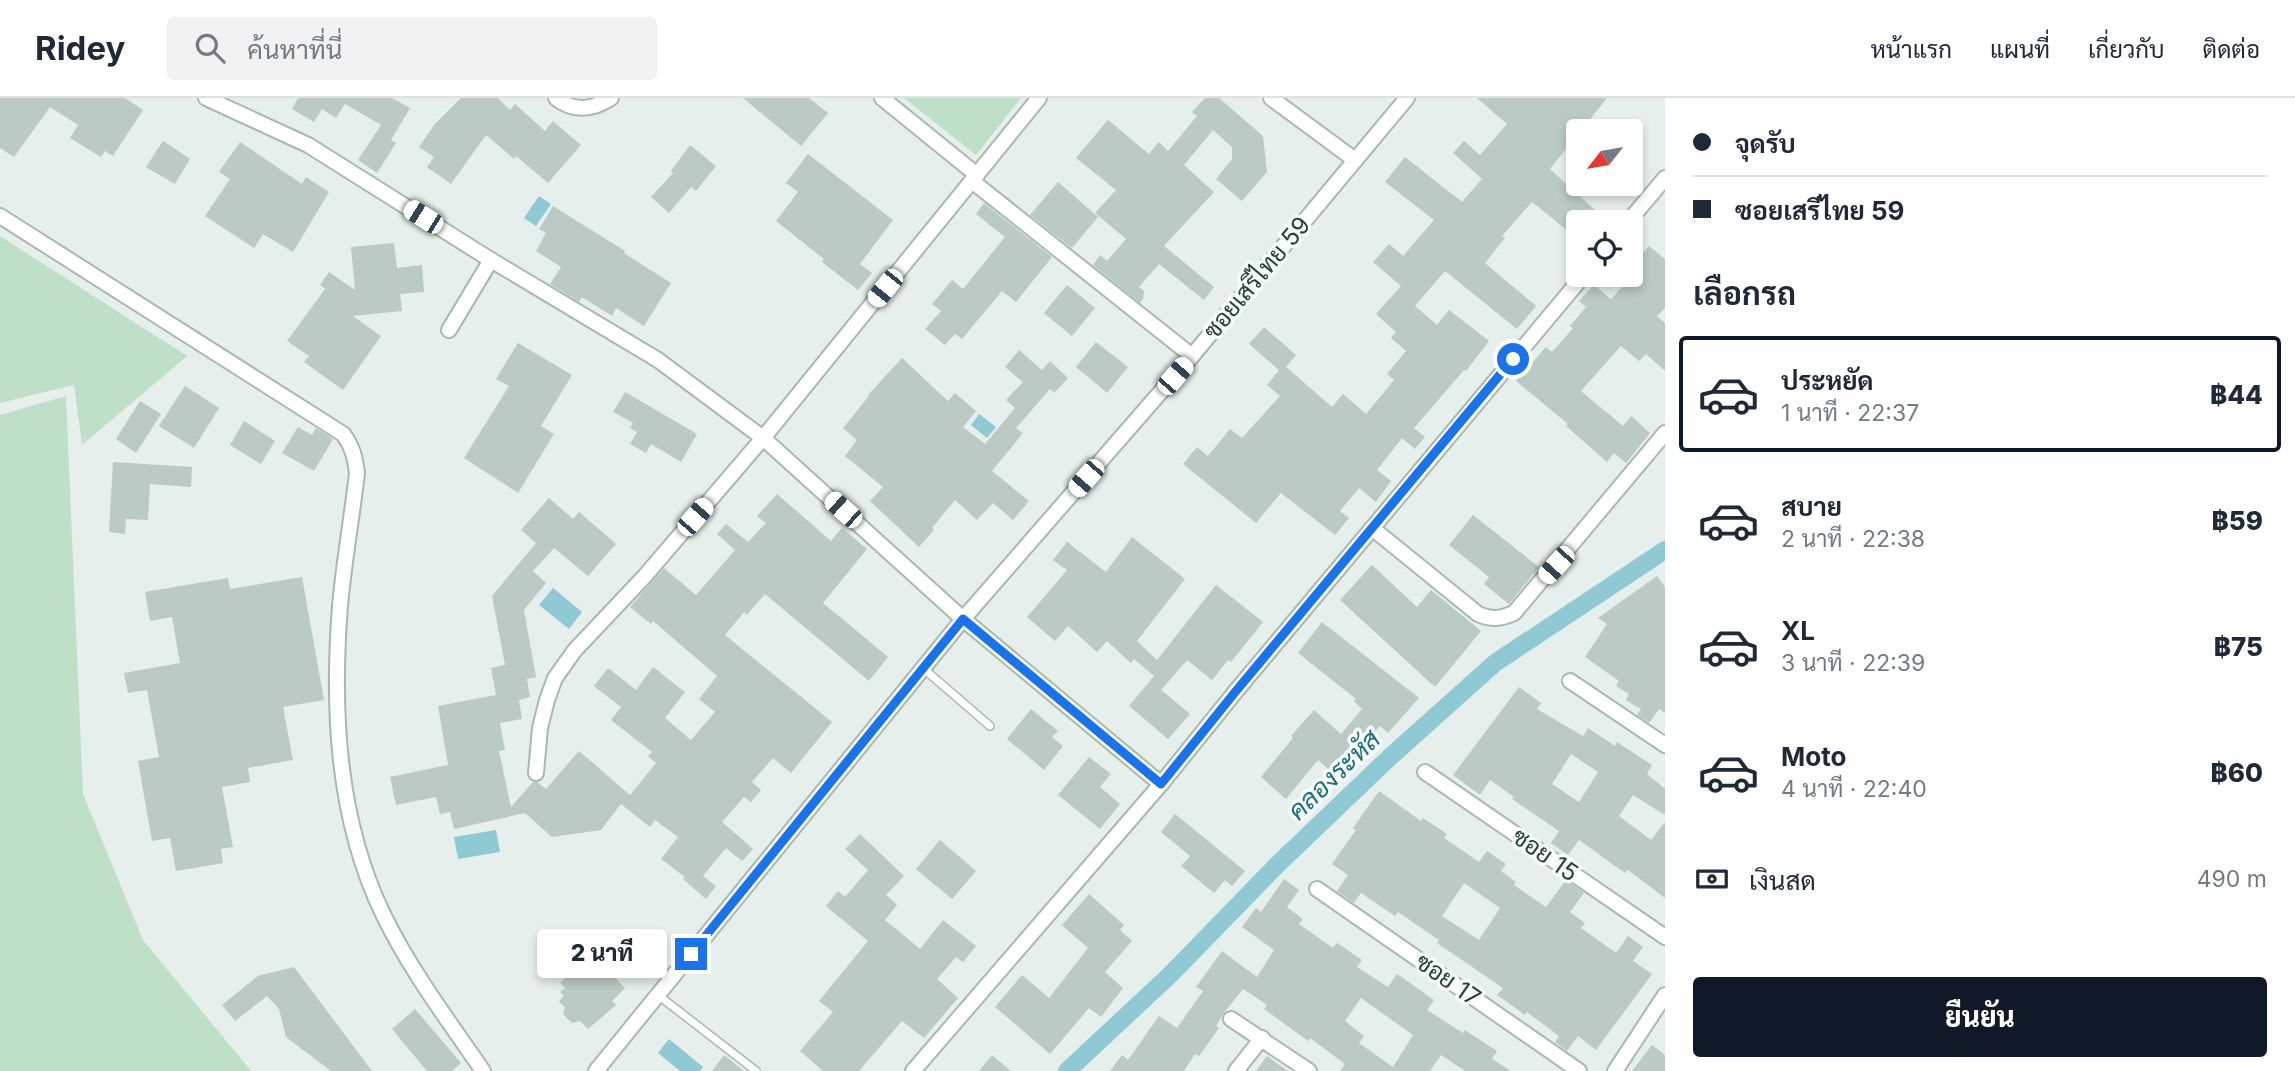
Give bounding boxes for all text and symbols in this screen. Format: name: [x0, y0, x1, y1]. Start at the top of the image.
search box: [167, 17, 657, 80]
text: Ridey: [35, 28, 125, 68]
icon: search: [191, 29, 229, 67]
text: ค้นหาที่นี่: [247, 34, 342, 65]
text: หน้าแรก: [1871, 35, 1952, 64]
text: แผนที่: [1990, 35, 2050, 64]
text: เกี่ยวกับ: [2088, 35, 2165, 64]
text: ติดต่อ: [2203, 35, 2260, 64]
north arrow: [1566, 119, 1643, 196]
map controls: [1566, 119, 1643, 287]
text: จุดรับ: [1735, 128, 1796, 159]
text: ซอยเสรีไทย 59: [1735, 195, 1904, 226]
car: [400, 197, 447, 237]
street label: ซอยเสรีไทย 59: [1196, 210, 1316, 345]
button: locate: [1566, 210, 1643, 287]
car: [864, 265, 907, 311]
text: เลือกรถ: [1693, 274, 1796, 313]
route start: [1497, 343, 1529, 375]
car: [1154, 353, 1197, 399]
icon: car: [1697, 363, 1760, 426]
text: ประหยัด: [1781, 365, 1874, 396]
text: ฿44: [2210, 379, 2263, 410]
text: 1 นาที · 22:37: [1781, 399, 1919, 427]
car: [1065, 455, 1108, 501]
car: [821, 488, 866, 532]
icon: car: [1697, 489, 1760, 552]
text: สบาย: [1781, 491, 1842, 522]
car: [674, 494, 717, 540]
text: ฿59: [2212, 505, 2263, 536]
text: 2 นาที · 22:38: [1781, 525, 1925, 553]
car: [1535, 542, 1578, 588]
icon: car: [1697, 615, 1760, 678]
text: XL: [1781, 615, 1815, 646]
text: ฿75: [2214, 631, 2263, 662]
text: 3 นาที · 22:39: [1781, 649, 1925, 677]
water label: คลองระหัส: [1281, 723, 1387, 826]
icon: car: [1697, 741, 1760, 804]
text: Moto: [1781, 741, 1846, 772]
text: ฿60: [2211, 757, 2263, 788]
text: 4 นาที · 22:40: [1781, 775, 1927, 803]
street label: ซอย 15: [1507, 822, 1584, 888]
icon: cash: [1693, 860, 1731, 898]
text: เงินสด: [1749, 865, 1816, 896]
text: 490 m: [2197, 865, 2267, 893]
callout: 2 นาที: [537, 930, 666, 978]
route end: [675, 938, 707, 970]
text: 2 นาที: [571, 939, 633, 967]
street label: ซอย 17: [1410, 947, 1486, 1012]
button: ยืนยัน: [1693, 977, 2267, 1057]

